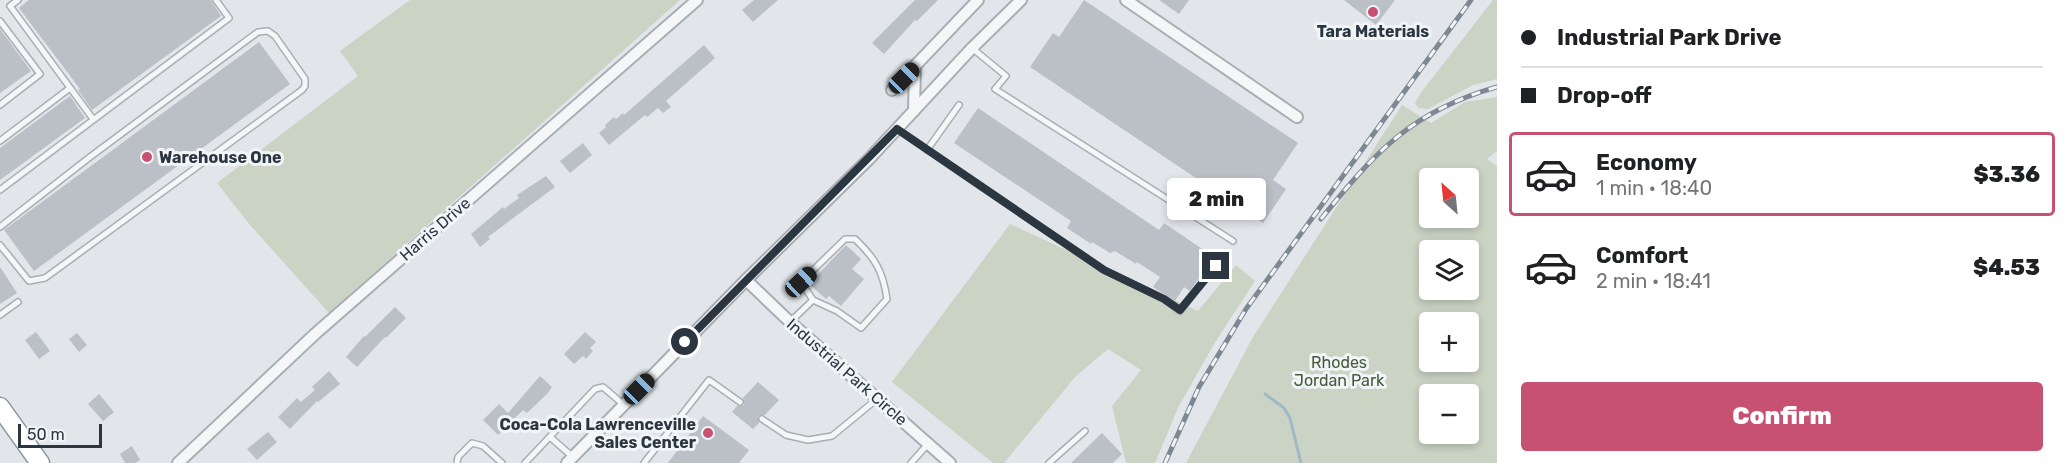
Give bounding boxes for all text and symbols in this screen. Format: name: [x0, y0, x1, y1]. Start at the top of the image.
marker: Tara Materials: [1366, 5, 1380, 19]
place label: Tara Materials: [1317, 22, 1429, 41]
text: Industrial Park Drive: [1557, 24, 1782, 51]
car: [885, 59, 923, 97]
text: Drop-off: [1557, 82, 1652, 109]
icon: car: [1524, 147, 1578, 201]
place label: Warehouse One: [159, 148, 282, 167]
text: Economy: [1596, 149, 1697, 176]
marker: Warehouse One: [140, 150, 154, 164]
text: $3.36: [1973, 161, 2040, 188]
north arrow: [1419, 168, 1479, 228]
map controls: [1419, 168, 1479, 444]
text: 1 min · 18:40: [1596, 176, 1712, 200]
callout: 2 min: [1166, 179, 1266, 221]
text: 2 min: [1189, 187, 1244, 211]
street label: Harris Drive: [396, 193, 474, 265]
button: layers: [1419, 240, 1479, 300]
icon: car: [1524, 240, 1578, 294]
text: Comfort: [1596, 242, 1688, 269]
route end: [1202, 252, 1229, 279]
text: $4.53: [1973, 254, 2040, 281]
car: [782, 263, 820, 301]
text: 2 min · 18:41: [1596, 269, 1711, 293]
button: +: [1419, 312, 1479, 372]
street label: Industrial Park Circle: [783, 315, 911, 430]
route start: [671, 328, 698, 355]
park label: Rhodes Jordan Park: [1294, 353, 1385, 390]
car: [620, 370, 658, 408]
button: Confirm: [1521, 382, 2043, 451]
button: −: [1419, 384, 1479, 444]
place label: Coca-Cola Lawrenceville Sales Center: [499, 415, 697, 452]
scale bar: [18, 421, 102, 448]
text: 50 m: [27, 425, 65, 444]
marker: Coca-Cola Lawrenceville Sales Center: [701, 426, 715, 440]

